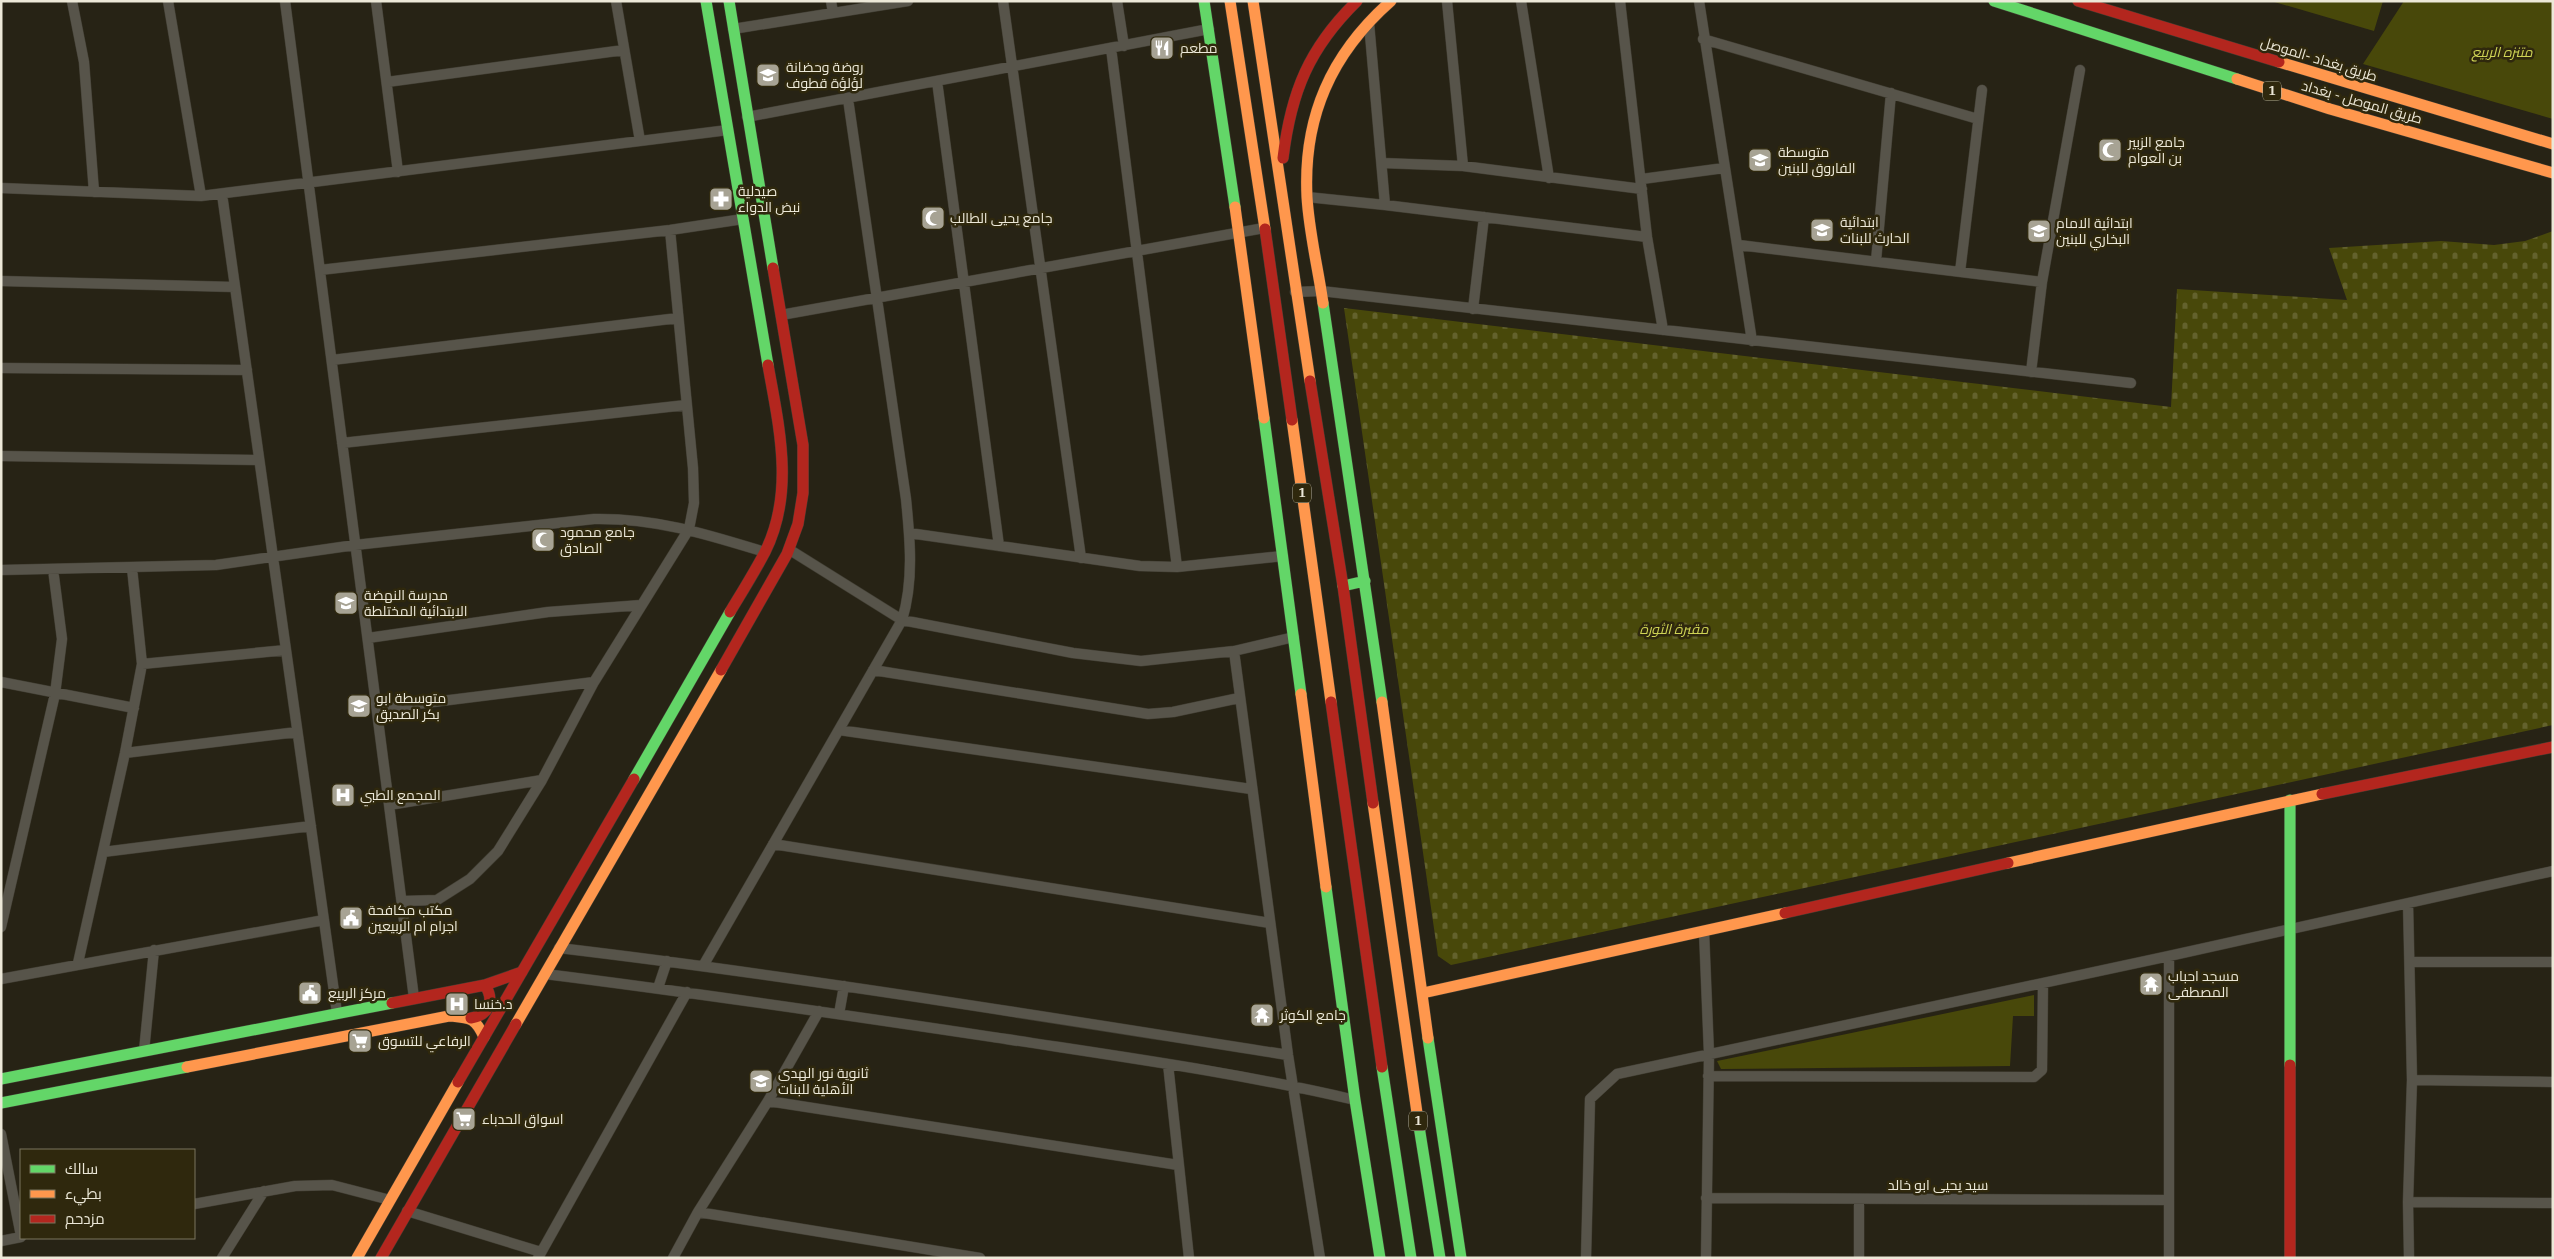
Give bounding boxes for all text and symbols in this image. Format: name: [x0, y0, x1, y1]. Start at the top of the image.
street label: طريق بغداد -الموصل: [2258, 33, 2380, 85]
restaurant icon: مطعم: [1149, 35, 1175, 61]
place label: مطعم: [1180, 39, 1218, 58]
park label: متنزه الربيع: [2470, 43, 2534, 62]
place label: روضة وحضانة لؤلؤة قطوف: [786, 58, 863, 92]
school or university icon: روضة وحضانة لؤلؤة قطوف: [755, 62, 781, 88]
street label: طريق الموصل - بغداد: [2300, 76, 2424, 128]
road number: 1: [2263, 82, 2281, 100]
place label: جامع الزبير بن العوام: [2127, 133, 2185, 168]
mosque icon: جامع الزبير بن العوام: [2097, 137, 2123, 163]
place label: متوسطة الفاروق للبنين: [1778, 143, 1856, 177]
school or university icon: متوسطة الفاروق للبنين: [1747, 147, 1773, 173]
place label: صيدلية نبض الدواء: [738, 182, 800, 216]
pharmacy icon: صيدلية نبض الدواء: [708, 186, 734, 212]
mosque icon: جامع يحيى الطالب: [920, 205, 946, 231]
place label: جامع يحيى الطالب: [950, 209, 1052, 227]
place label: ابتدائية الحارث للبنات: [1840, 213, 1910, 247]
place label: ابتدائية الامام البخاري للبنين: [2056, 214, 2133, 251]
school or university icon: ابتدائية الحارث للبنات: [1809, 217, 1835, 243]
school or university icon: ابتدائية الامام البخاري للبنين: [2026, 218, 2052, 244]
road number: 1: [1293, 483, 1311, 502]
place label: جامع محمود الصادق: [560, 523, 635, 557]
mosque icon: جامع محمود الصادق: [530, 527, 556, 553]
place label: مدرسة النهضة الابتدائية المختلطة: [364, 586, 468, 620]
school or university icon: مدرسة النهضة الابتدائية المختلطة: [333, 590, 359, 616]
park label: مقبرة الثورة: [1639, 620, 1710, 638]
place label: متوسطة ابو بكر الصديق: [376, 689, 446, 723]
school or university icon: متوسطة ابو بكر الصديق: [346, 693, 372, 719]
hospital icon: المجمع الطبي: [330, 782, 356, 808]
place label: المجمع الطبي: [360, 786, 441, 807]
place label: مكتب مكافحة اجرام ام الربيعين: [368, 901, 458, 936]
public building icon: مكتب مكافحة اجرام ام الربيعين: [338, 905, 364, 931]
place label: مسجد احباب المصطفى: [2168, 967, 2239, 1001]
temple icon: مسجد احباب المصطفى: [2138, 971, 2164, 997]
public building icon: مركز الربيع: [297, 980, 323, 1006]
place label: مركز الربيع: [328, 984, 386, 1002]
hospital icon: د.خنسا: [444, 991, 470, 1017]
place label: د.خنسا: [474, 995, 513, 1013]
temple icon: جامع الكوثر: [1249, 1002, 1275, 1028]
place label: جامع الكوثر: [1279, 1006, 1346, 1024]
supermarket icon: الرفاعي للتسوق: [347, 1028, 373, 1054]
place label: الرفاعي للتسوق: [378, 1032, 471, 1053]
place label: ثانوية نور الهدى الأهلية للبنات: [778, 1064, 869, 1098]
school or university icon: ثانوية نور الهدى الأهلية للبنات: [748, 1068, 774, 1094]
supermarket icon: اسواق الحدباء: [451, 1106, 477, 1132]
place label: اسواق الحدباء: [482, 1110, 564, 1128]
road number: 1: [1409, 1112, 1427, 1130]
legend: [20, 1149, 195, 1239]
text: سالك: [65, 1159, 98, 1178]
street label: سيد يحيى ابو خالد: [1888, 1176, 1988, 1194]
text: بطيء: [65, 1184, 102, 1206]
text: مزدحم: [65, 1209, 105, 1229]

